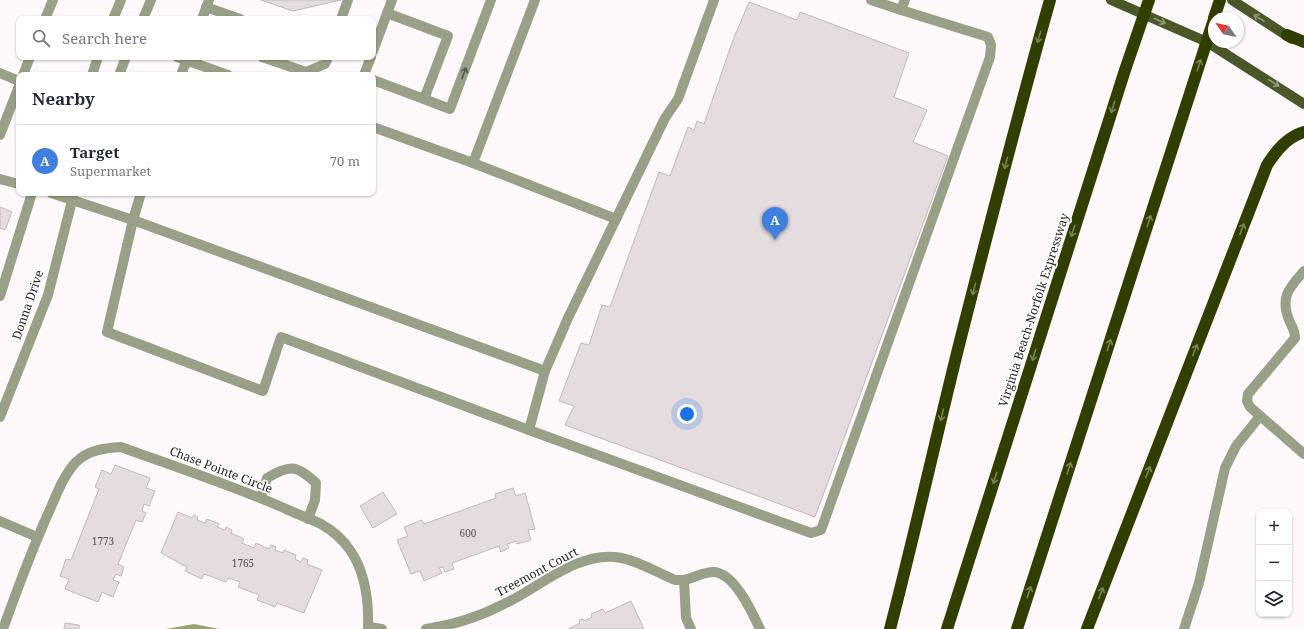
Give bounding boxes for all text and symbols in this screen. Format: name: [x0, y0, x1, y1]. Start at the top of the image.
north arrow: [1208, 12, 1244, 48]
one-way arrow: [1254, 13, 1265, 22]
search box: [16, 16, 376, 60]
one-way arrow: [1154, 17, 1166, 25]
icon: search: [30, 27, 52, 49]
text: Search here: [62, 28, 147, 48]
one-way arrow: [1035, 31, 1042, 44]
one-way arrow: [1196, 60, 1204, 72]
one-way arrow: [460, 67, 468, 79]
one-way arrow: [1268, 79, 1279, 87]
text: Nearby: [32, 87, 95, 110]
one-way arrow: [1109, 100, 1116, 113]
text: Target: [70, 142, 119, 162]
text: A: [40, 152, 50, 170]
text: 70 m: [330, 152, 360, 170]
one-way arrow: [1002, 156, 1009, 169]
text: Supermarket: [70, 162, 151, 180]
pin: A: [762, 207, 788, 240]
street label: Virginia Beach-Norfolk Expressway: [994, 211, 1073, 409]
one-way arrow: [1146, 215, 1154, 227]
one-way arrow: [1069, 224, 1077, 236]
one-way arrow: [1239, 224, 1247, 236]
street label: Donna Drive: [8, 268, 47, 342]
one-way arrow: [969, 282, 977, 295]
one-way arrow: [1106, 338, 1113, 351]
one-way arrow: [1192, 345, 1200, 357]
one-way arrow: [1030, 348, 1037, 361]
your location: [677, 404, 697, 424]
one-way arrow: [938, 408, 946, 421]
street label: Chase Pointe Circle: [167, 442, 275, 497]
one-way arrow: [1066, 462, 1073, 475]
one-way arrow: [1145, 466, 1153, 478]
one-way arrow: [990, 472, 998, 484]
map controls: [1256, 509, 1292, 617]
button: +: [1256, 509, 1292, 545]
house number: 600: [460, 526, 477, 540]
house number: 1773: [92, 534, 115, 548]
street label: Treemont Court: [493, 543, 581, 600]
button: −: [1256, 545, 1292, 581]
house number: 1765: [232, 556, 254, 570]
button: layers: [1256, 581, 1292, 617]
one-way arrow: [1026, 586, 1033, 599]
one-way arrow: [1097, 587, 1105, 599]

